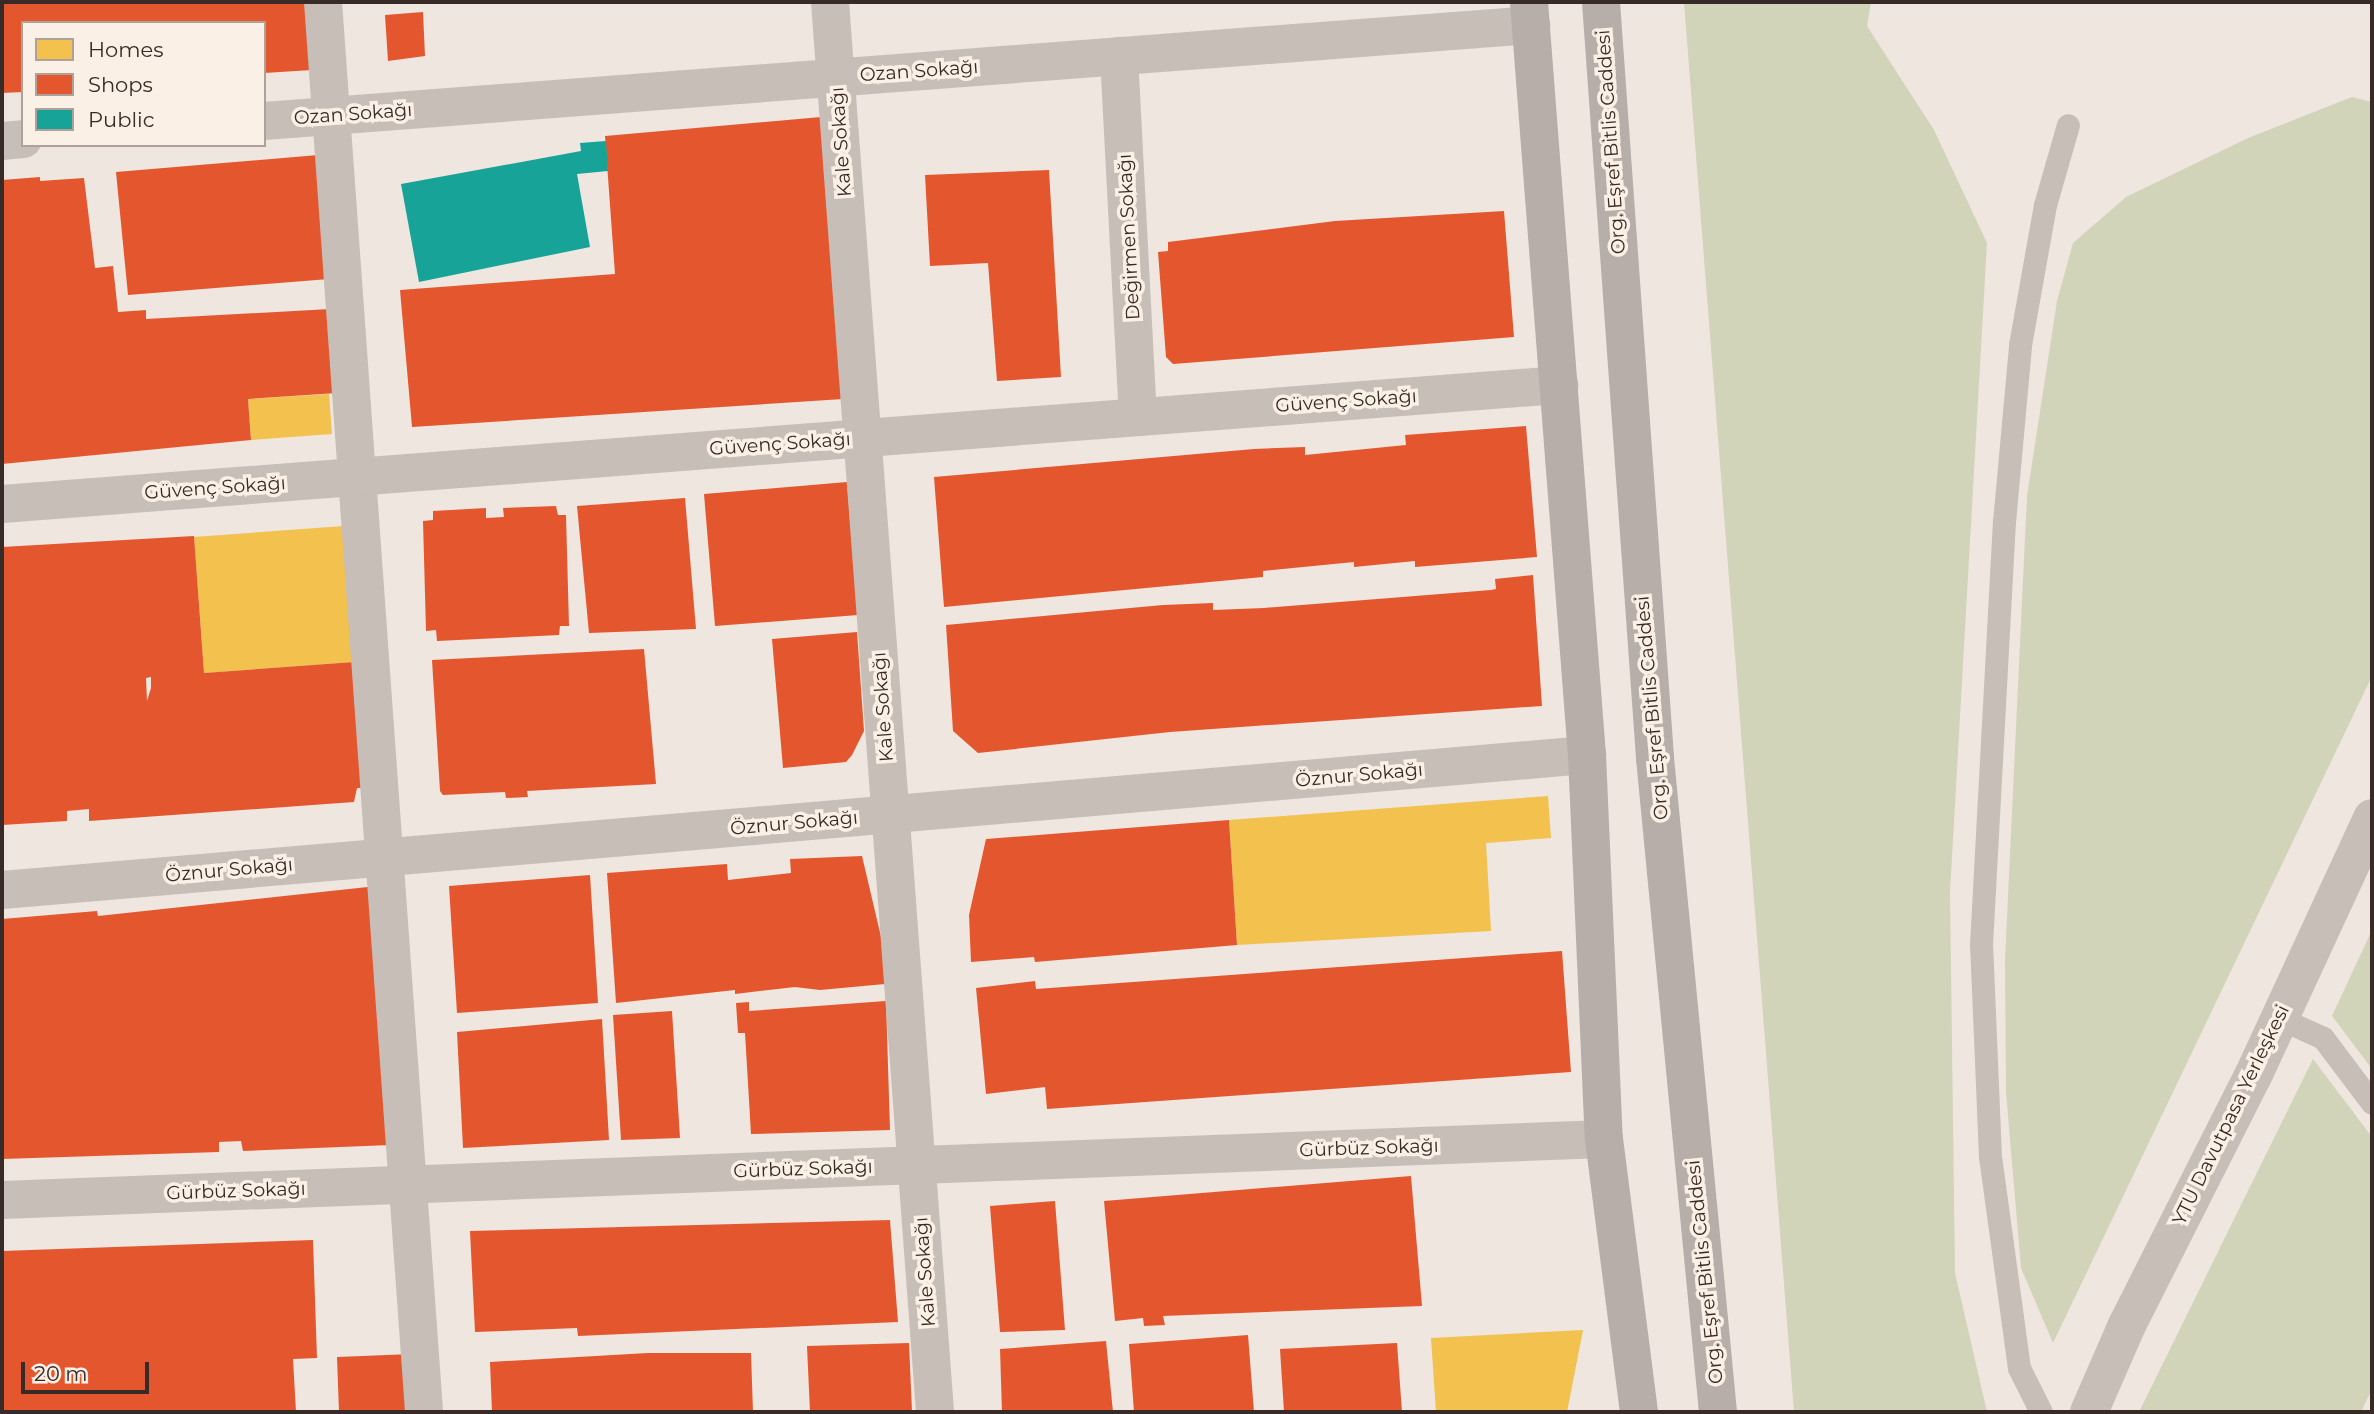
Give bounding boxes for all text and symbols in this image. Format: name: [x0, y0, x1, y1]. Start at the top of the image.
legend: [21, 21, 266, 147]
street label: Org. Eşref Bitlis Caddesi: [1592, 29, 1630, 255]
text: Homes: [88, 37, 163, 62]
street label: Ozan Sokağı: [859, 55, 979, 87]
text: Shops: [88, 72, 153, 97]
street label: Kale Sokağı: [826, 86, 856, 198]
street label: Ozan Sokağı: [293, 98, 413, 130]
text: Public: [88, 107, 155, 132]
street label: Değirmen Sokağı: [1113, 153, 1145, 321]
street label: Güvenç Sokağı: [1275, 385, 1417, 417]
street label: Güvenç Sokağı: [709, 428, 851, 460]
street label: Güvenç Sokağı: [144, 472, 286, 504]
street label: Org. Eşref Bitlis Caddesi: [1631, 595, 1673, 821]
street label: Kale Sokağı: [868, 651, 898, 763]
street label: Öznur Sokağı: [1294, 758, 1424, 792]
street label: Öznur Sokağı: [729, 806, 859, 840]
street label: Öznur Sokağı: [164, 853, 294, 887]
street label: YTU Davutpasa Yerleşkesi: [2168, 1001, 2294, 1229]
street label: Gürbüz Sokağı: [1299, 1134, 1439, 1162]
street label: Gürbüz Sokağı: [733, 1155, 873, 1183]
street label: Org. Eşref Bitlis Caddesi: [1682, 1159, 1728, 1385]
street label: Gürbüz Sokağı: [166, 1177, 306, 1205]
street label: Kale Sokağı: [910, 1216, 940, 1328]
scale bar: [24, 1348, 152, 1392]
text: 20 m: [34, 1361, 88, 1386]

